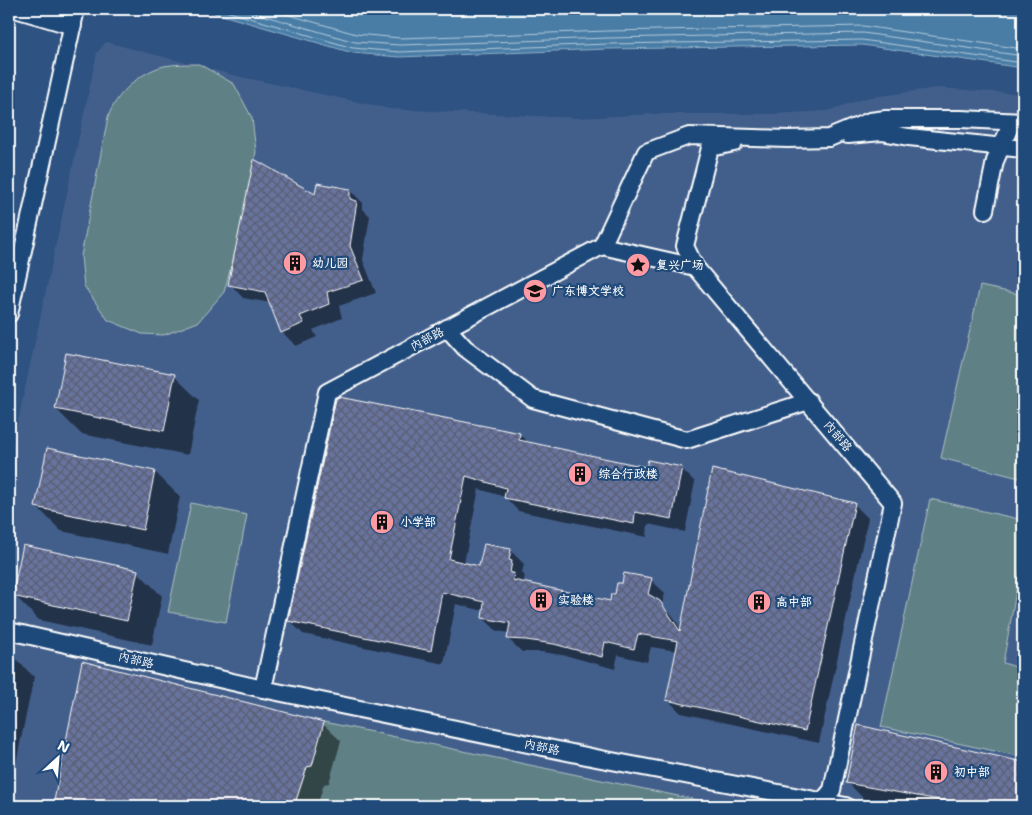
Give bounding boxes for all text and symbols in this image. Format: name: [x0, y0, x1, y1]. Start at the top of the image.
building icon: 幼儿园: [282, 250, 308, 276]
place icon: 复兴广场: [625, 252, 651, 278]
place label: 幼儿园: [312, 255, 348, 271]
place label: 复兴广场: [656, 257, 704, 273]
school or university icon: 广东博文学校: [522, 278, 548, 304]
place label: 广东博文学校: [552, 283, 624, 299]
street label: 内部路: [407, 323, 447, 355]
street label: 内部路: [820, 417, 856, 455]
building icon: 综合行政楼: [567, 461, 593, 487]
place label: 综合行政楼: [598, 466, 658, 482]
building icon: 小学部: [369, 509, 395, 535]
place label: 小学部: [400, 514, 436, 530]
building icon: 实验楼: [528, 587, 554, 613]
building icon: 高中部: [746, 589, 772, 615]
place label: 实验楼: [558, 592, 594, 608]
place label: 高中部: [776, 594, 812, 610]
street label: 内部路: [117, 648, 155, 672]
north arrow: [32, 732, 82, 782]
street label: 内部路: [523, 735, 561, 759]
text: N: [55, 736, 73, 757]
building icon: 初中部: [923, 759, 949, 785]
place label: 初中部: [954, 764, 990, 780]

